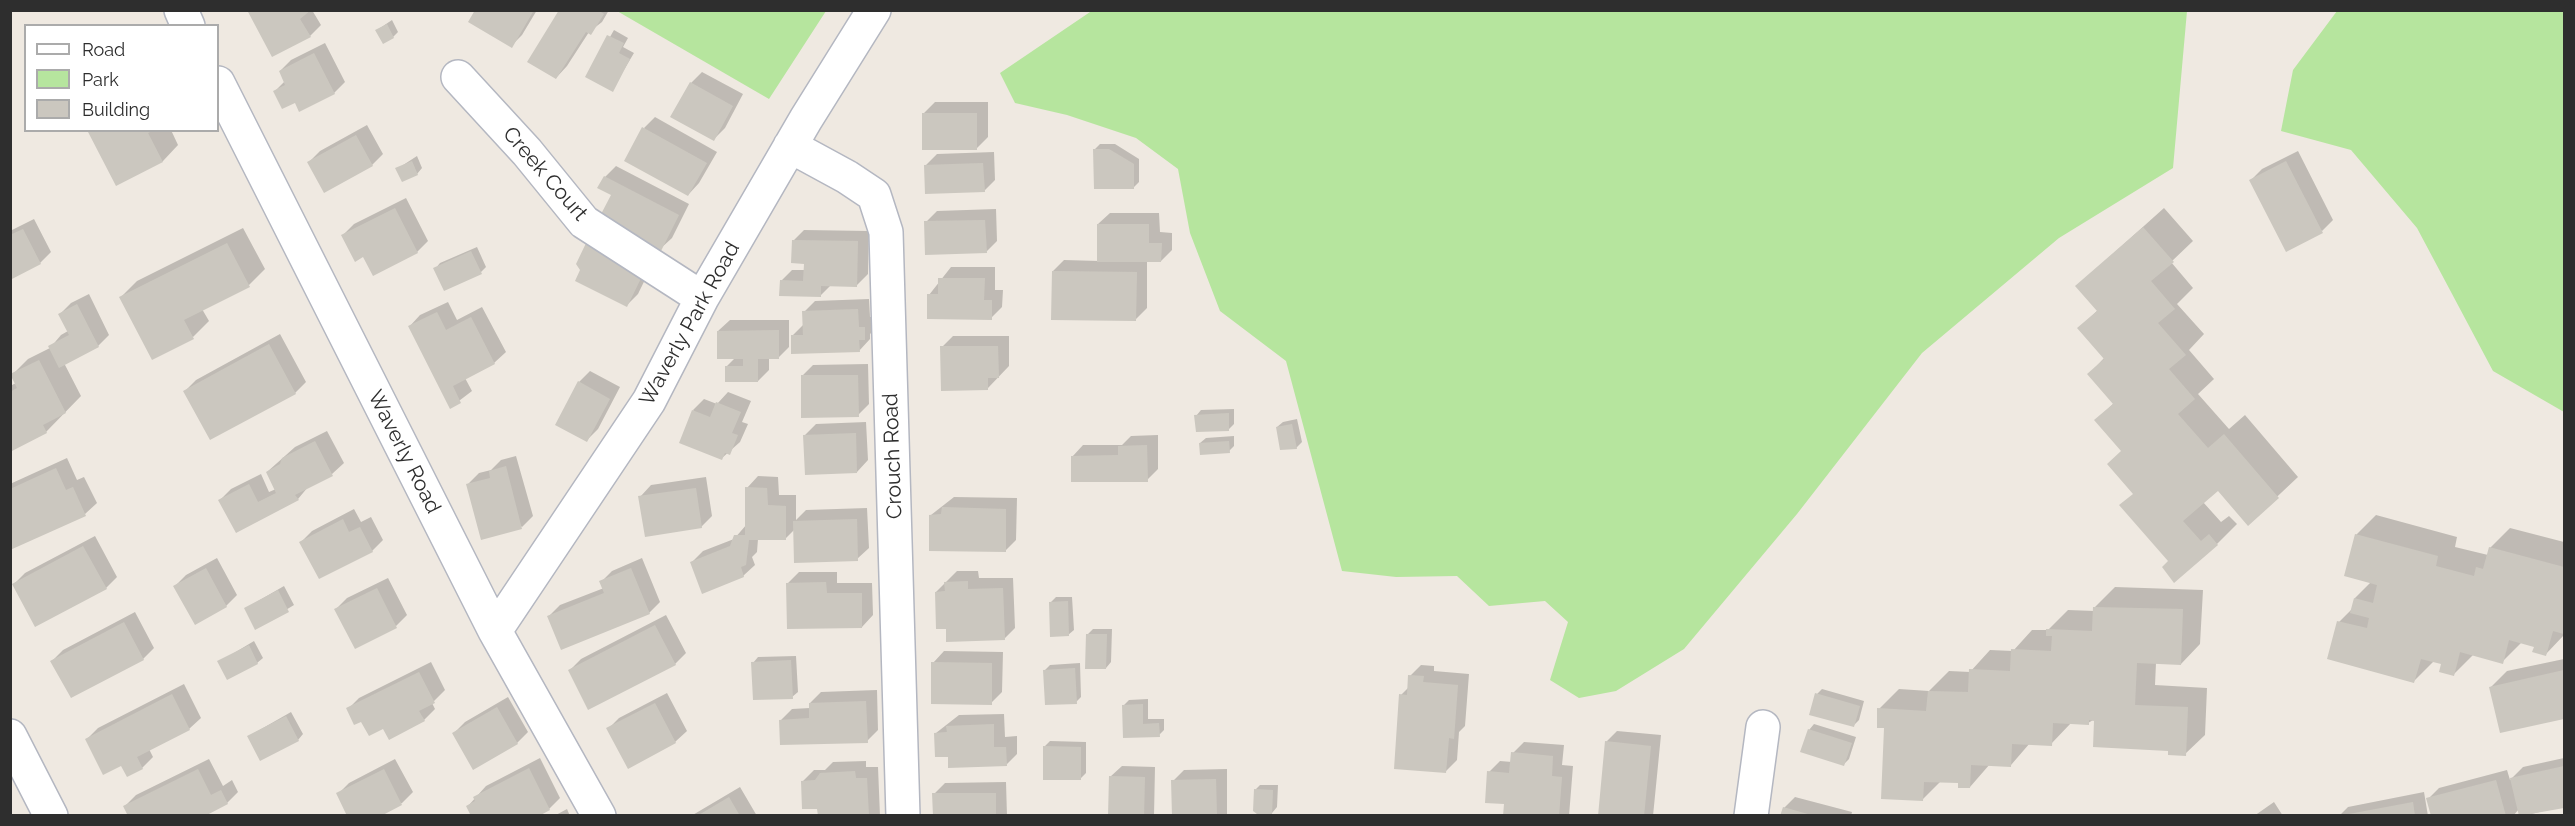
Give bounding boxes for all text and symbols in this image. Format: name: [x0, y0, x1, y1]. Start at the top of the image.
legend: [24, 24, 219, 132]
text: Road: [82, 39, 125, 60]
text: Park: [82, 69, 119, 90]
text: Building: [82, 99, 150, 120]
street label: Creek Court: [497, 122, 593, 226]
street label: Waverly Park Road: [635, 238, 745, 410]
street label: Waverly Road: [362, 386, 446, 518]
street label: Crouch Road: [878, 393, 908, 519]

